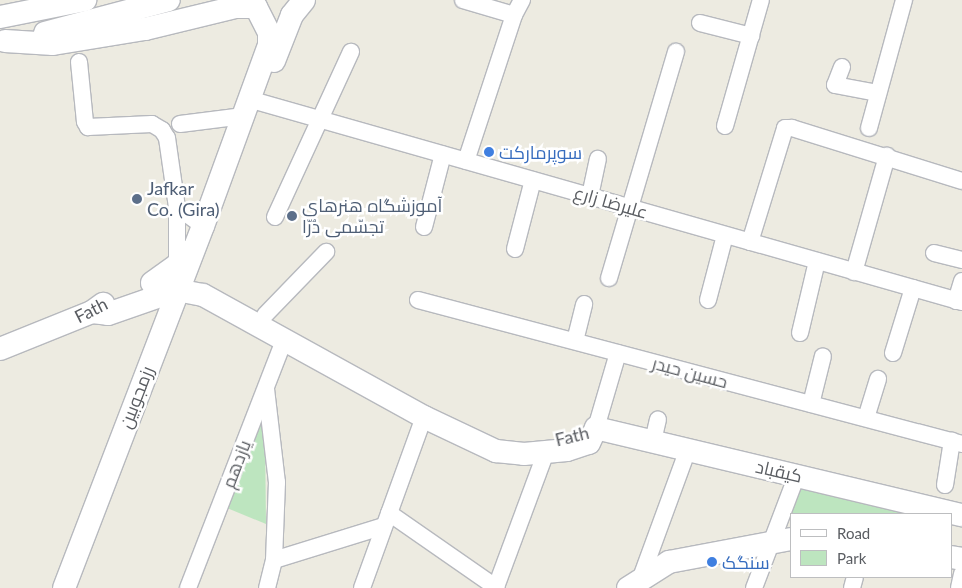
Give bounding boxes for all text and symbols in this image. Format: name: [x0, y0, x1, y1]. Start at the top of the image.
place label: سوپرمارکت: [499, 141, 582, 163]
marker: سوپرمارکت: [483, 146, 495, 158]
place label: Jafkar Co. (Gira): [147, 178, 220, 220]
street label: علیرضا زارع: [572, 181, 650, 223]
marker: Jafkar Co. (Gira): [131, 193, 143, 205]
place label: آموزشگاه هنرهای تجسّمی دُرّا: [302, 195, 442, 238]
marker: آموزشگاه هنرهای تجسّمی دُرّا: [286, 210, 298, 222]
street label: Fath: [71, 293, 111, 327]
street label: حسین حیدر: [650, 352, 730, 392]
street label: رزمجوبین: [114, 363, 158, 431]
street label: Fath: [553, 421, 591, 451]
street label: یازدهم: [217, 437, 255, 491]
street label: کیقباد: [754, 455, 804, 487]
legend: [790, 513, 952, 578]
text: Road: [837, 524, 870, 542]
text: Park: [837, 549, 866, 567]
place label: سنگک: [722, 551, 770, 573]
marker: سنگک: [706, 556, 718, 568]

